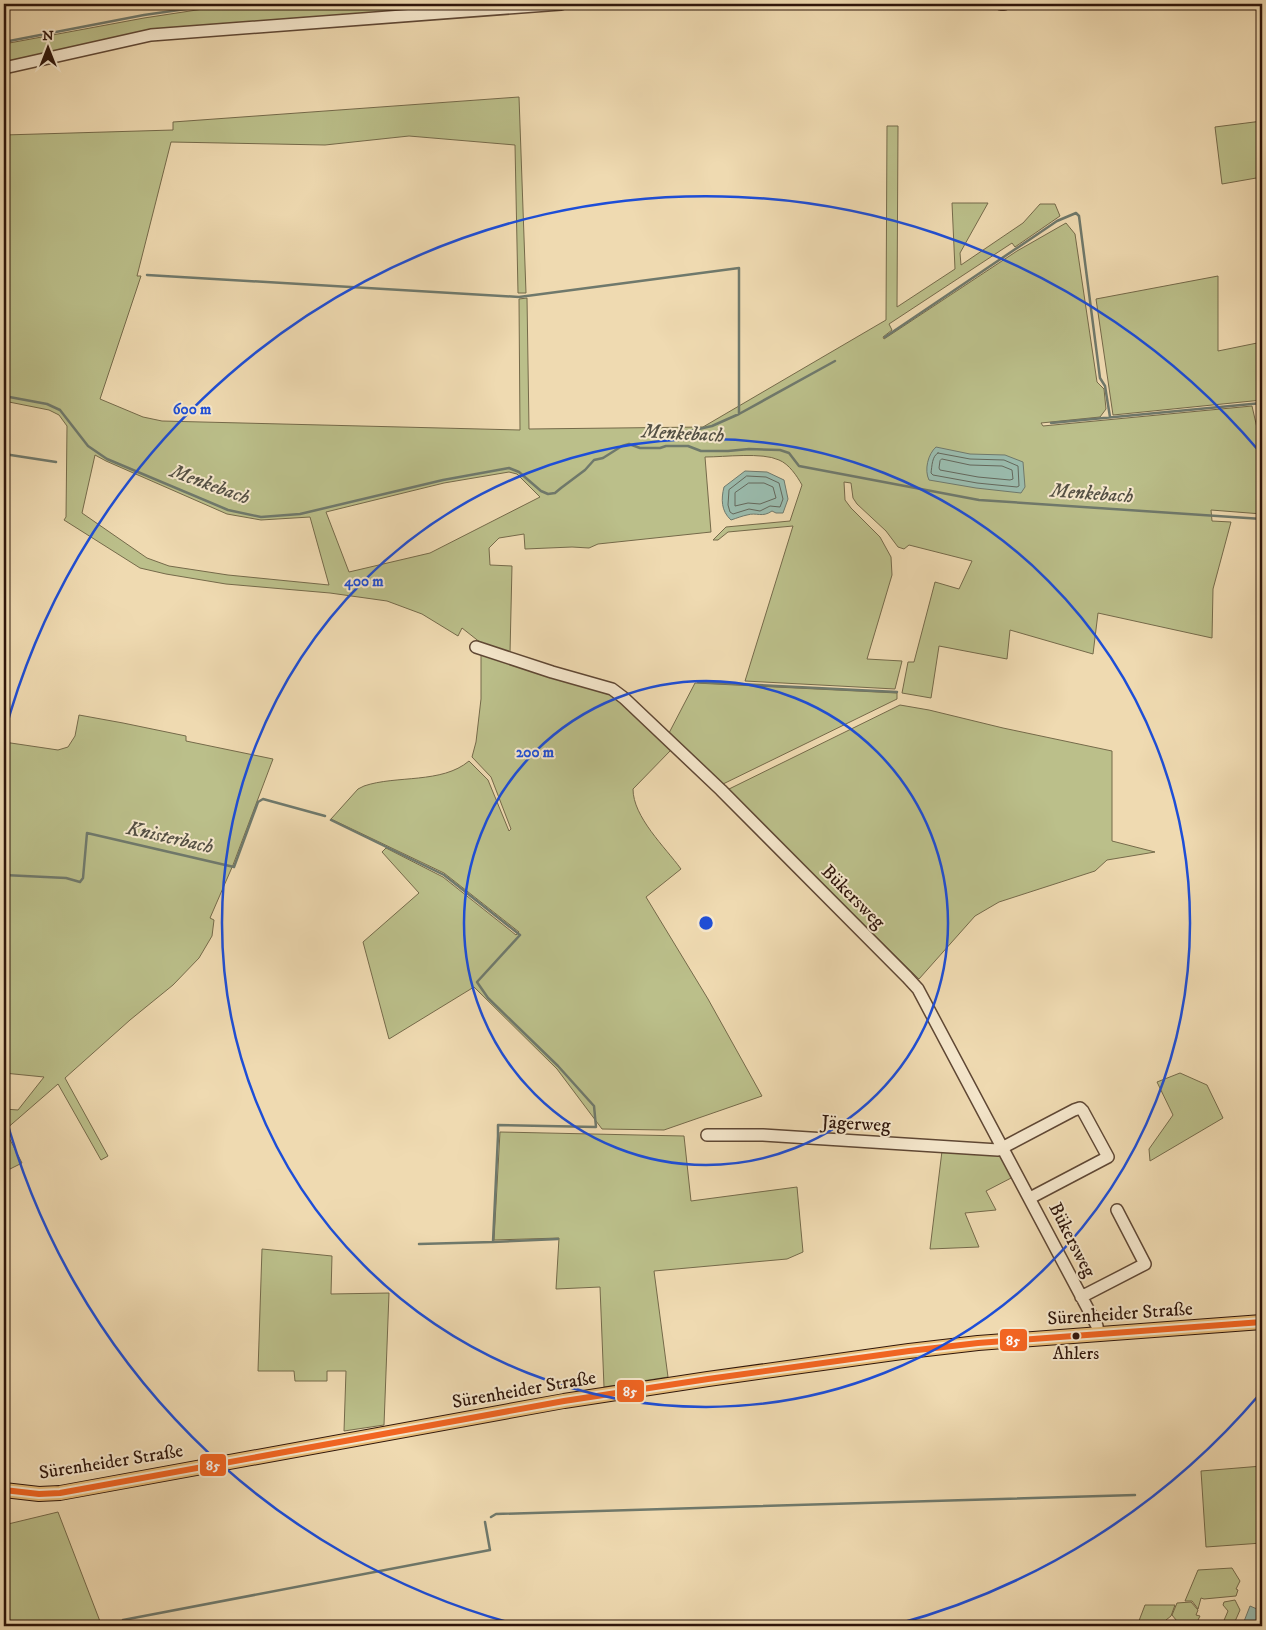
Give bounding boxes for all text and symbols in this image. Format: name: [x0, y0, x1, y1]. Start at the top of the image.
north arrow: [22, 22, 72, 72]
text: N: [42, 27, 54, 45]
text: 600 m: [173, 400, 212, 419]
water label: Menkebach: [639, 419, 725, 449]
water label: Menkebach: [165, 458, 253, 511]
water label: Menkebach: [1048, 479, 1134, 509]
text: 400 m: [343, 572, 384, 591]
text: 200 m: [516, 743, 555, 762]
water label: Knisterbach: [123, 816, 216, 860]
street label: Bükersweg: [816, 860, 890, 934]
centre of rings: [697, 914, 715, 932]
street label: Jägerweg: [819, 1111, 892, 1137]
street label: Bükersweg: [1043, 1199, 1101, 1282]
street label: Sürenheider Straße: [1047, 1297, 1194, 1331]
line badge: 85: [999, 1328, 1028, 1352]
marker: Ahlers: [1071, 1331, 1081, 1341]
text: 85: [1006, 1332, 1020, 1350]
place label: Ahlers: [1053, 1343, 1099, 1365]
street label: Sürenheider Straße: [450, 1366, 598, 1414]
line badge: 85: [616, 1379, 645, 1403]
text: 85: [623, 1383, 637, 1401]
street label: Sürenheider Straße: [37, 1439, 185, 1485]
line badge: 85: [199, 1453, 227, 1477]
text: 85: [206, 1457, 220, 1475]

